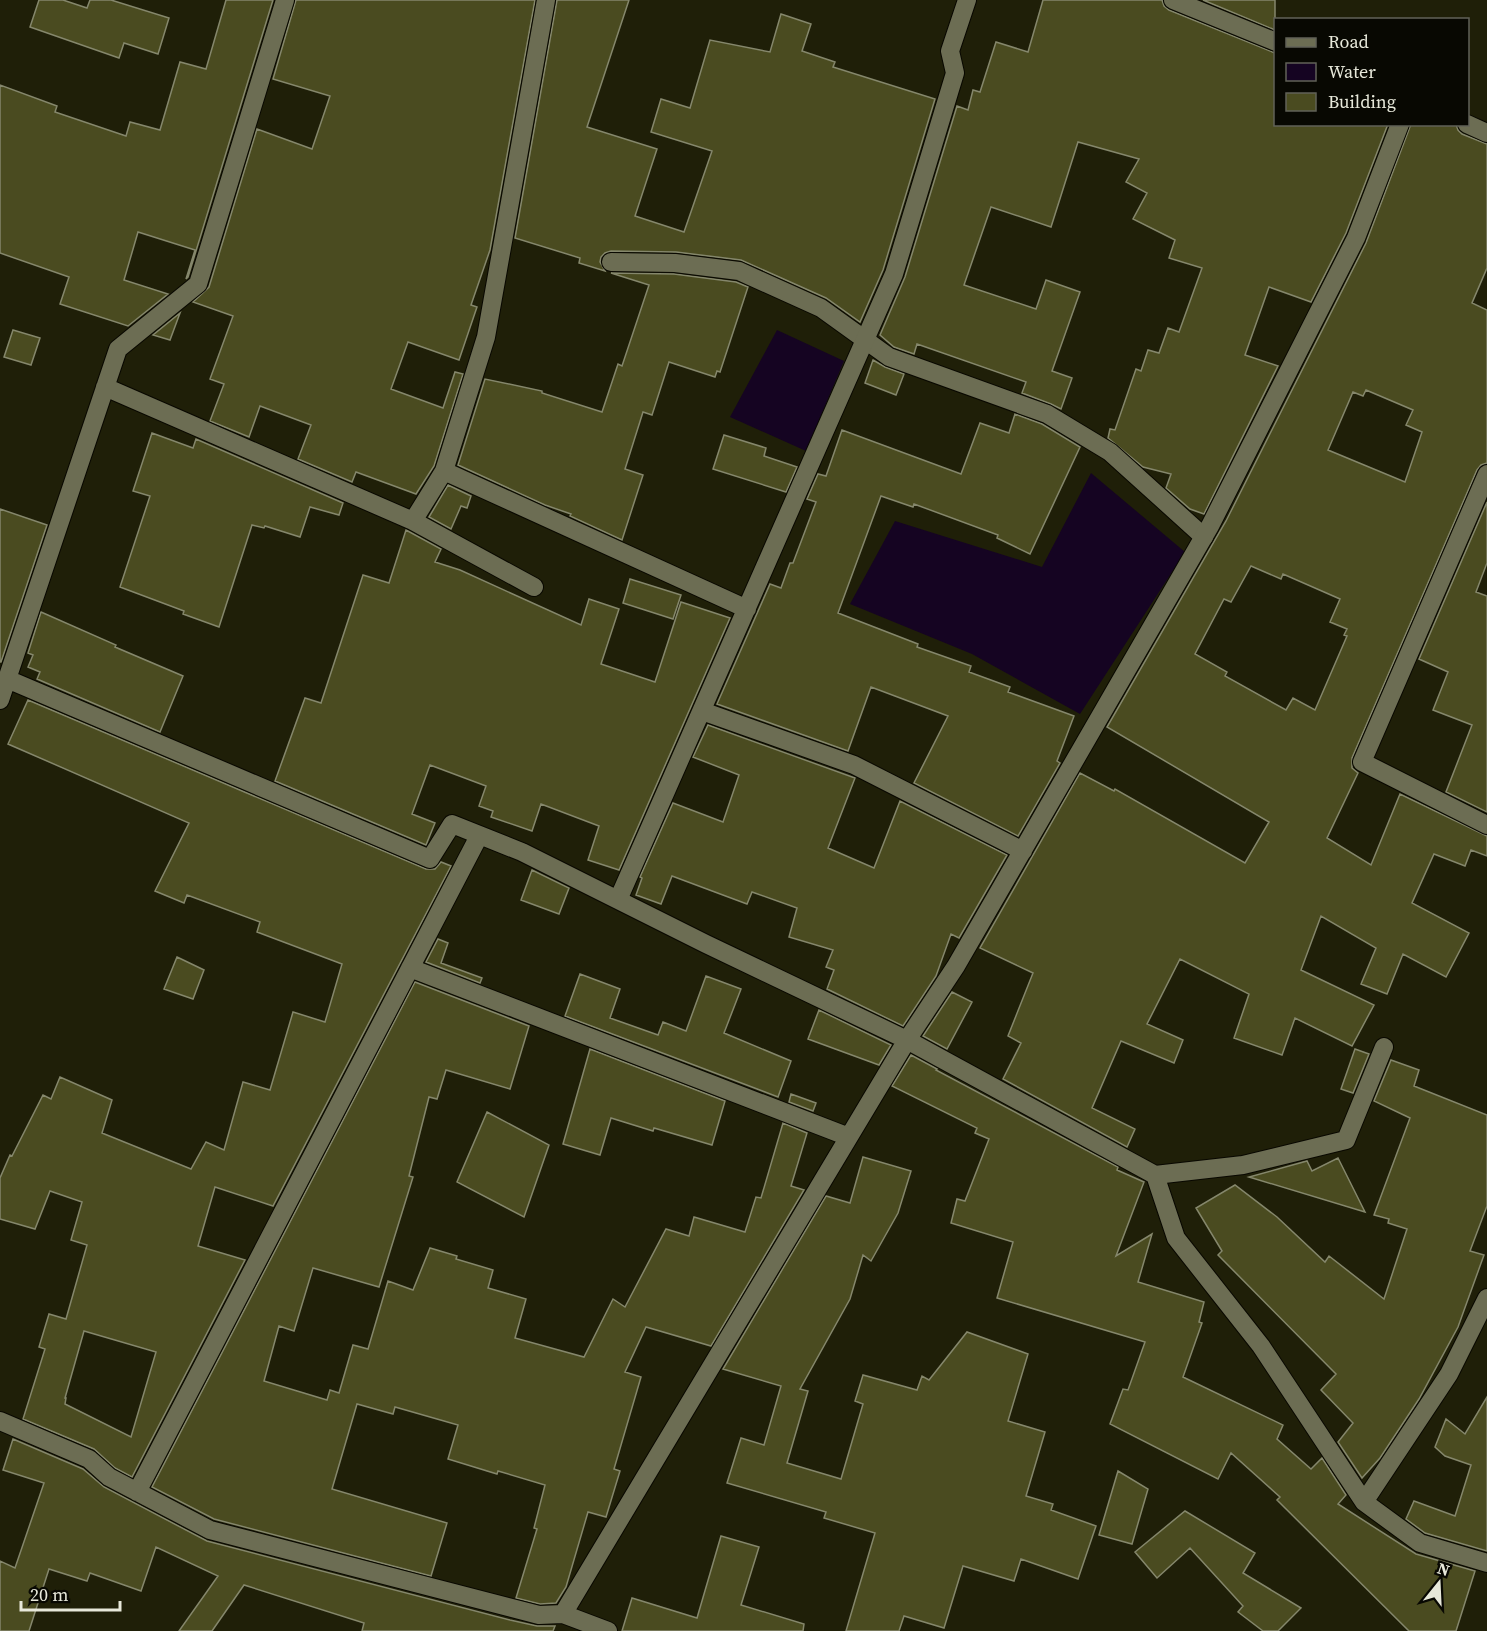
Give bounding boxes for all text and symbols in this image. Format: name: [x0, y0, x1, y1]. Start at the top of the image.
legend: [1274, 18, 1469, 126]
text: Road: [1328, 29, 1369, 54]
text: Water: [1328, 59, 1376, 84]
text: Building: [1328, 89, 1396, 114]
north arrow: [1409, 1553, 1469, 1613]
text: N: [1435, 1556, 1453, 1581]
scale bar: [21, 1574, 120, 1612]
text: 20 m: [30, 1582, 68, 1607]

